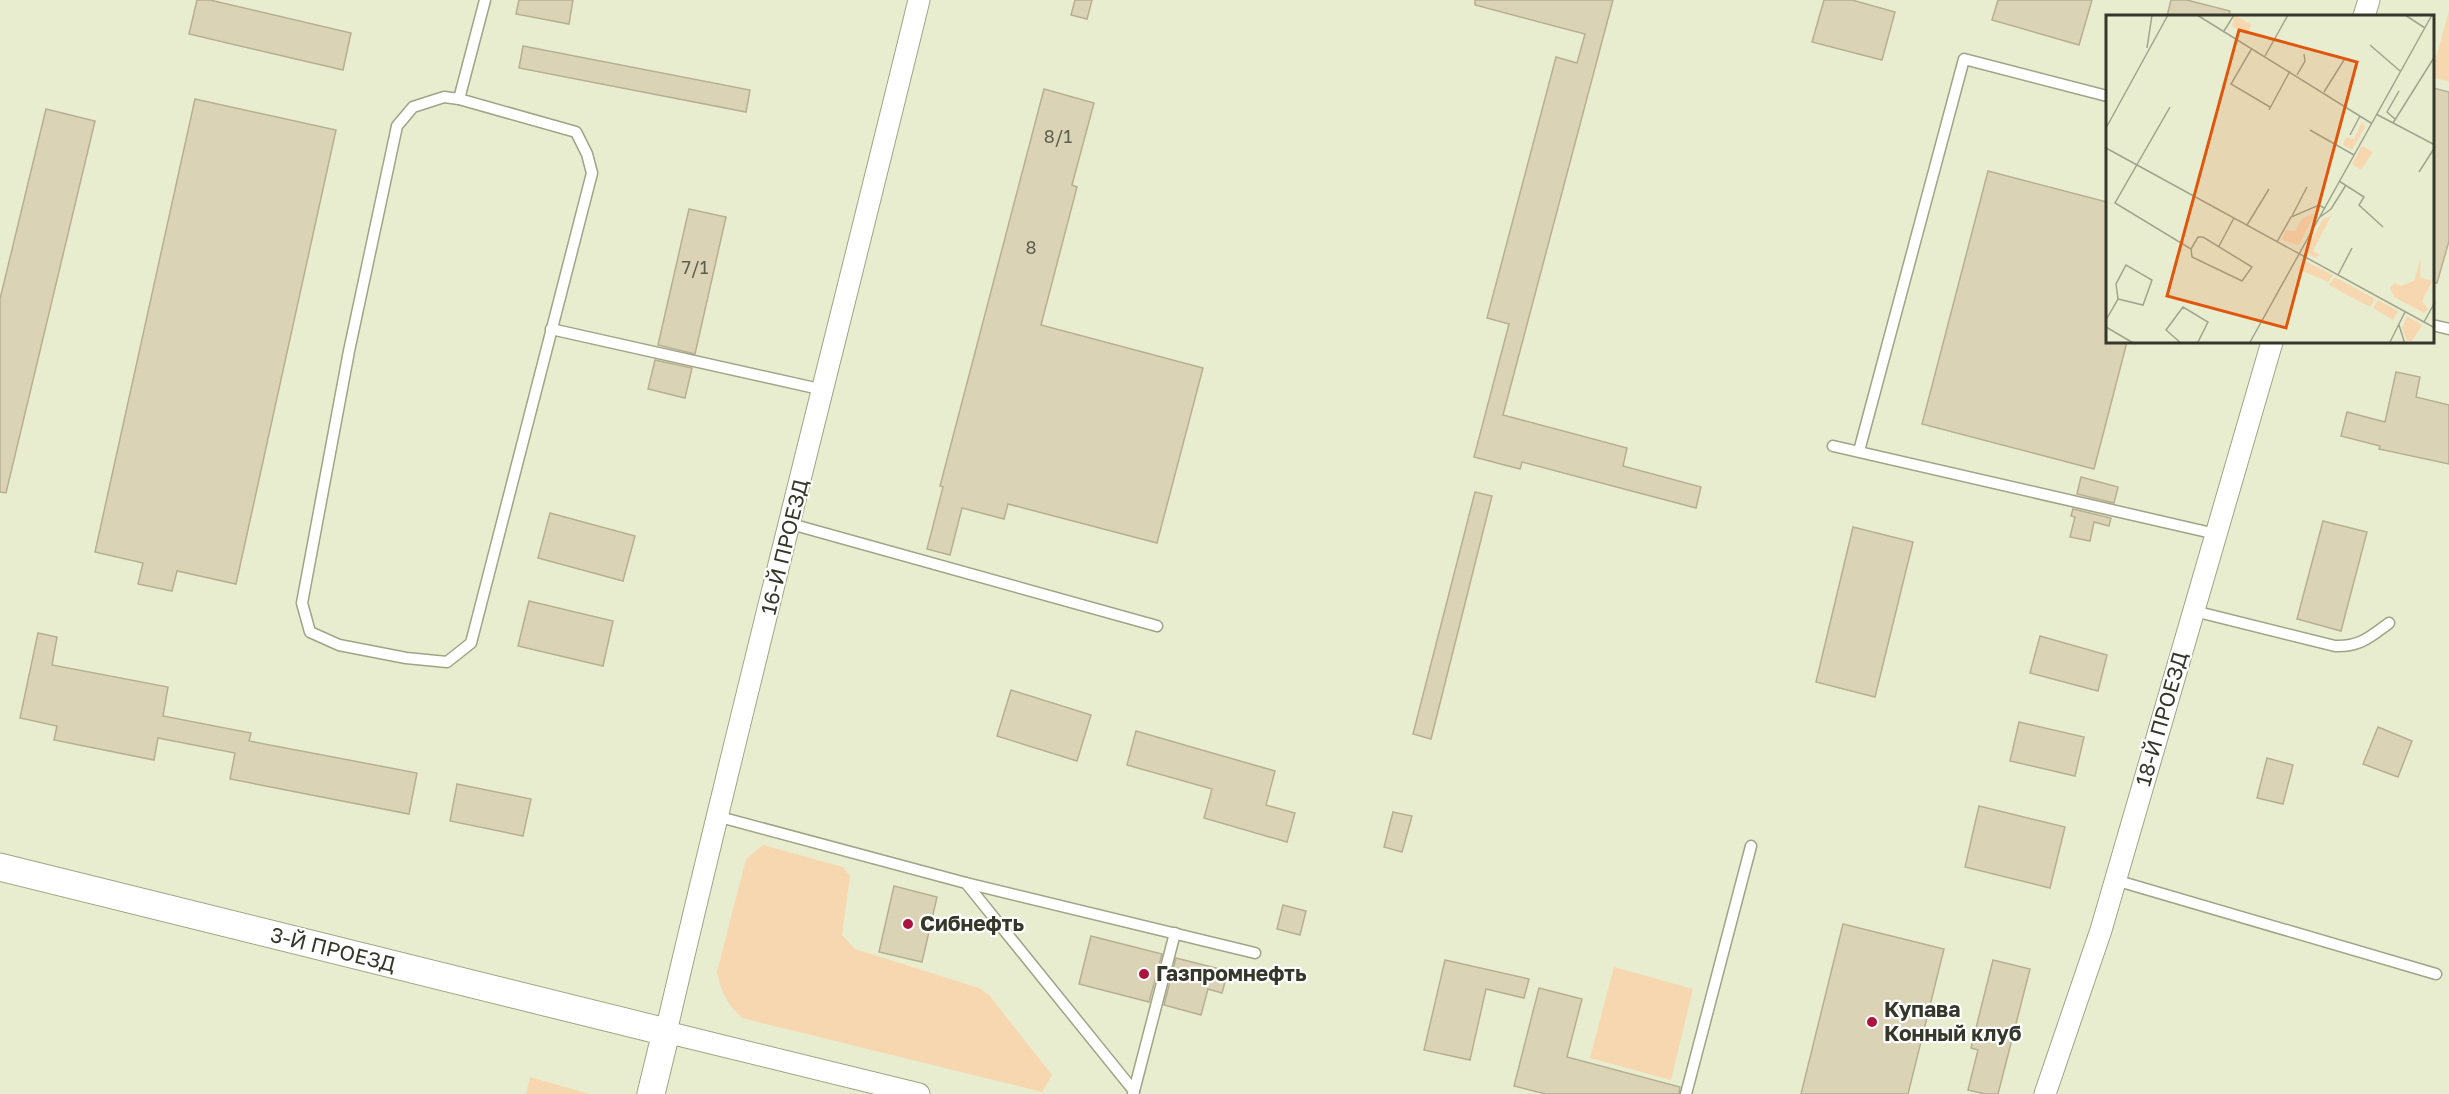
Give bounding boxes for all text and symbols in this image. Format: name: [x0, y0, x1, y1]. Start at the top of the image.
inset map: [2106, 15, 2434, 344]
house number: 8/1: [1044, 125, 1072, 147]
house number: 8: [1026, 236, 1036, 258]
house number: 7/1: [682, 256, 709, 278]
street label: 16-Й ПРОЕЗД: [755, 476, 813, 617]
street label: 18-Й ПРОЕЗД: [2129, 648, 2193, 789]
place label: Сибнефть: [920, 910, 1025, 936]
marker: Сибнефть: [901, 917, 915, 931]
street label: 3-Й ПРОЕЗД: [268, 921, 398, 977]
place label: Газпромнефть: [1156, 960, 1307, 986]
marker: Газпромнефть: [1137, 967, 1151, 981]
place label: Купава Конный клуб: [1884, 996, 2022, 1046]
marker: Купава Конный клуб: [1865, 1015, 1879, 1029]

